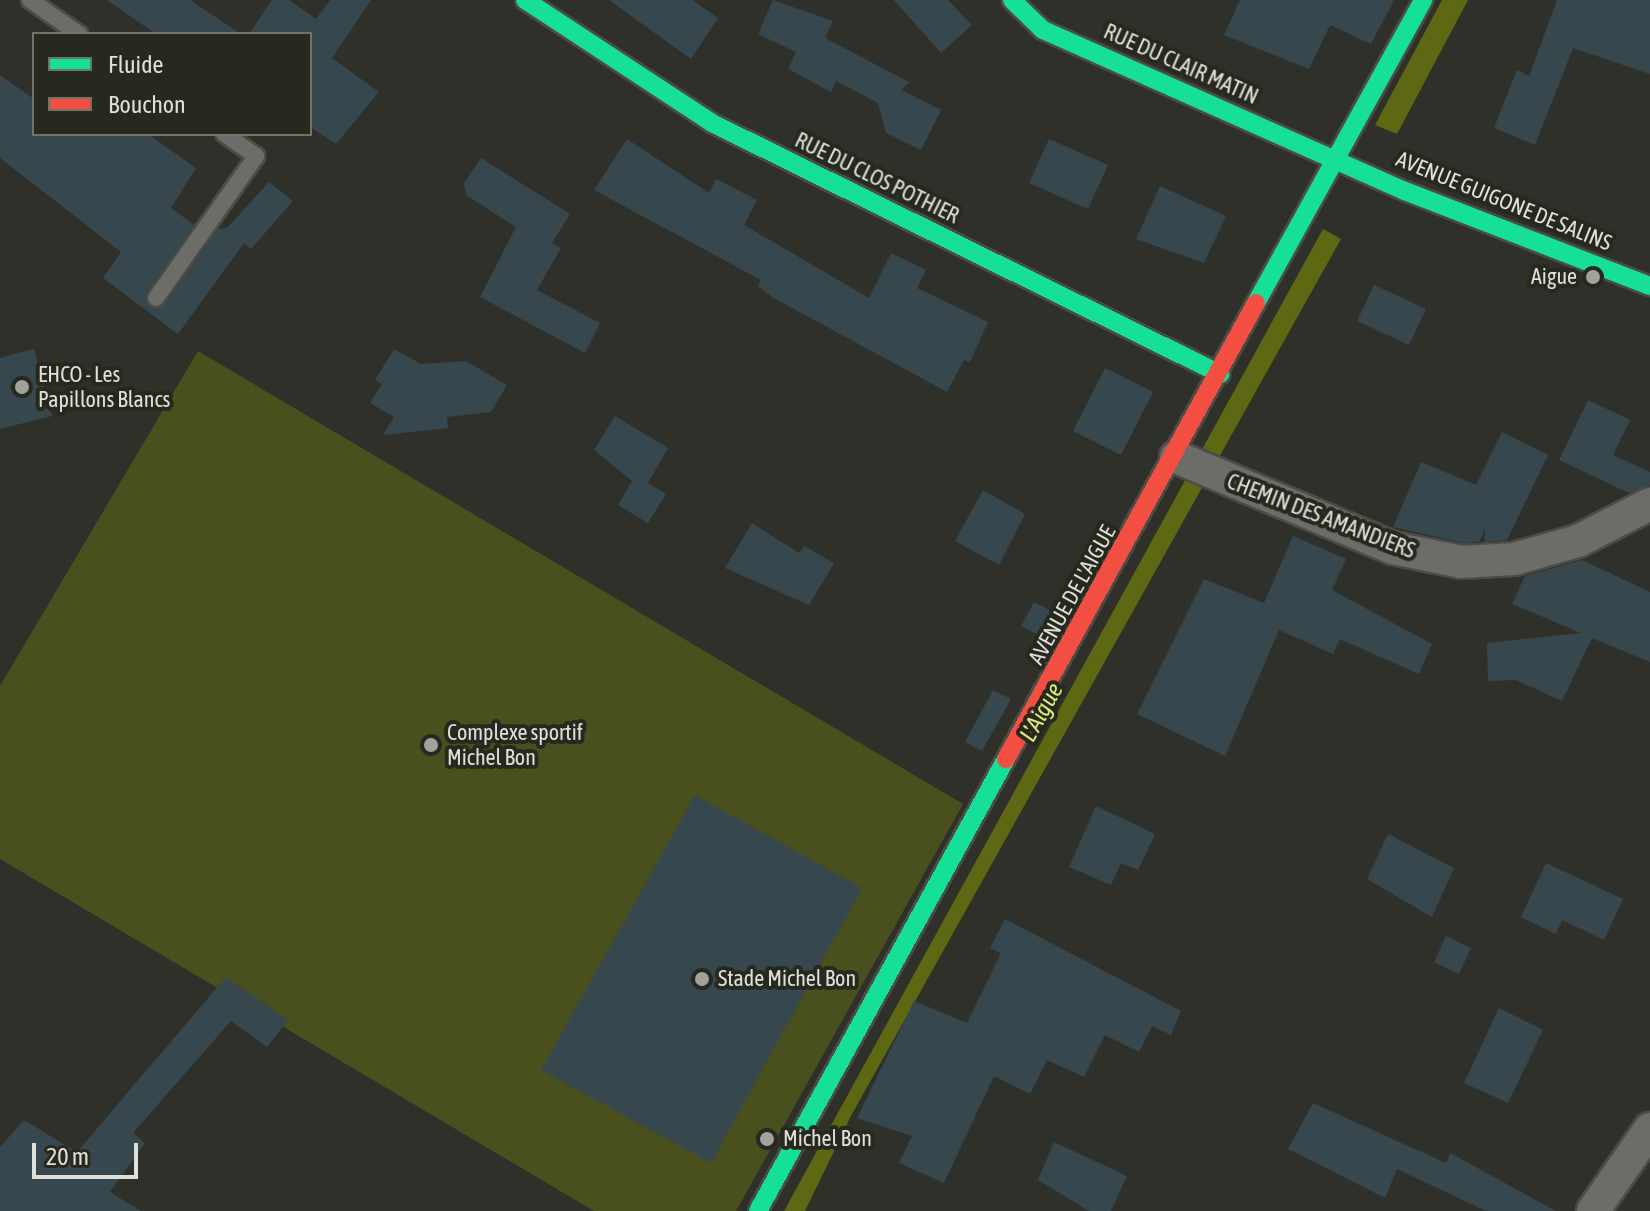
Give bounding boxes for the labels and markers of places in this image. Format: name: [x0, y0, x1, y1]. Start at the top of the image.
place label: Aigue: [1531, 264, 1577, 290]
marker: Aigue: [1584, 268, 1602, 286]
place label: EHCO - Les Papillons Blancs: [38, 361, 170, 412]
marker: EHCO - Les Papillons Blancs: [13, 378, 31, 396]
place label: Complexe sportif Michel Bon: [447, 719, 583, 770]
marker: Complexe sportif Michel Bon: [422, 736, 440, 754]
place label: Stade Michel Bon: [718, 966, 856, 992]
marker: Stade Michel Bon: [693, 970, 711, 988]
place label: Michel Bon: [783, 1126, 872, 1152]
marker: Michel Bon: [758, 1130, 776, 1148]

